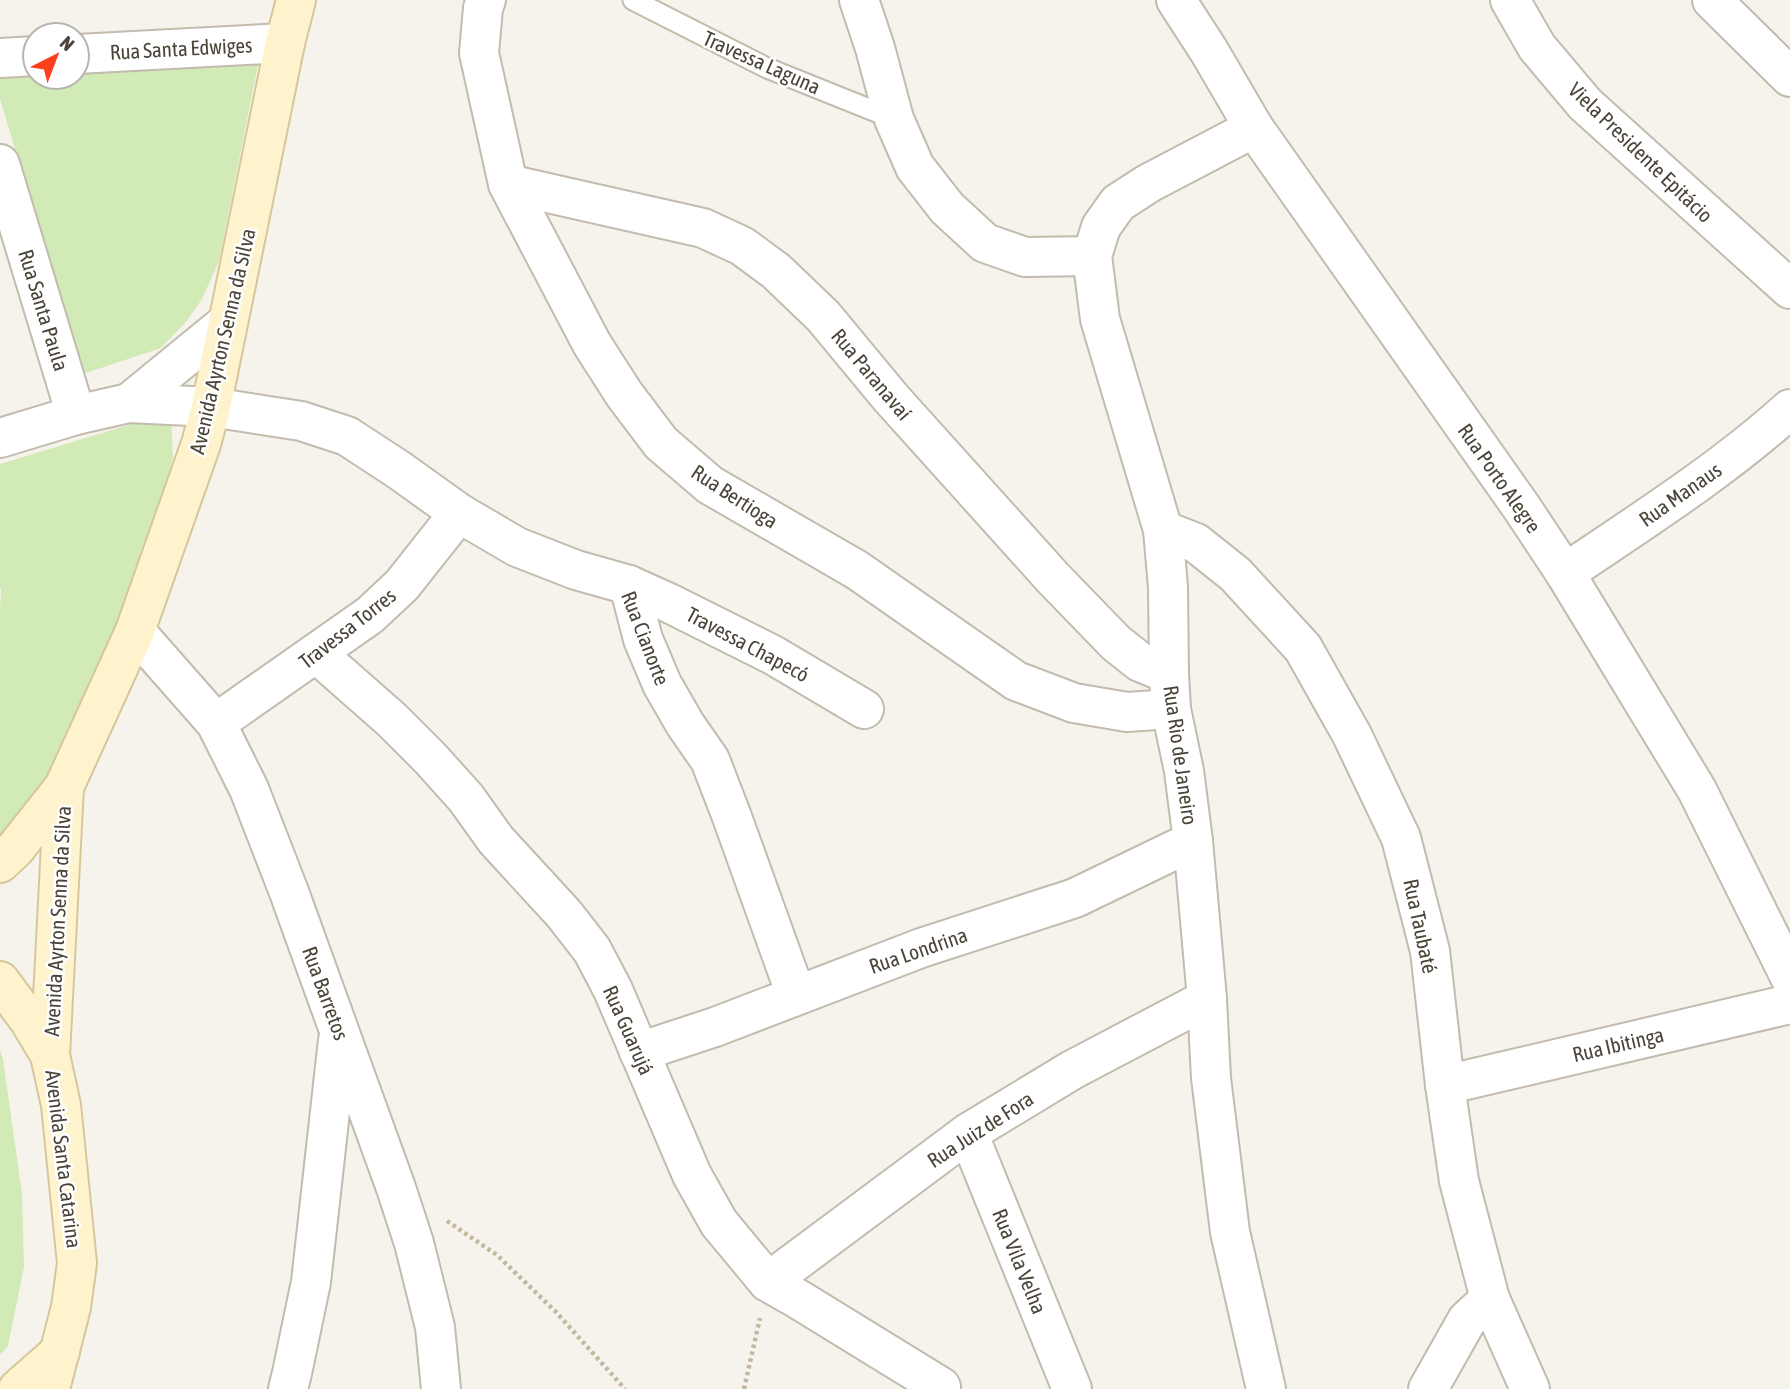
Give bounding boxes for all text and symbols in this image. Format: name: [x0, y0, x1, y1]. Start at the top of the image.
north arrow: [21, 21, 91, 91]
street label: Travessa Laguna: [700, 25, 824, 99]
text: N: [56, 31, 79, 55]
street label: Rua Santa Edwiges: [109, 32, 253, 64]
street label: Viela Presidente Epitácio: [1564, 77, 1718, 227]
street label: Avenida Ayrton Senna da Silva: [184, 226, 260, 456]
street label: Rua Santa Paula: [14, 246, 74, 374]
street label: Rua Paranavaí: [827, 324, 917, 425]
street label: Rua Porto Alegre: [1454, 419, 1546, 537]
street label: Rua Manaus: [1634, 457, 1726, 531]
street label: Rua Bertioga: [687, 459, 783, 533]
street label: Travessa Torres: [294, 583, 400, 673]
street label: Rua Cianorte: [617, 588, 675, 688]
street label: Travessa Chapecó: [683, 602, 813, 686]
street label: Rua Rio de Janeiro: [1159, 684, 1203, 826]
street label: Avenida Ayrton Senna da Silva: [39, 805, 75, 1037]
street label: Rua Taubaté: [1399, 877, 1443, 975]
street label: Rua Londrina: [866, 922, 970, 978]
street label: Rua Barretos: [298, 943, 354, 1043]
street label: Rua Guarujá: [599, 982, 659, 1078]
street label: Rua Ibitinga: [1570, 1022, 1666, 1066]
street label: Avenida Santa Catarina: [41, 1069, 87, 1249]
street label: Rua Juiz de Fora: [923, 1086, 1037, 1172]
street label: Rua Vila Velha: [988, 1205, 1052, 1317]

